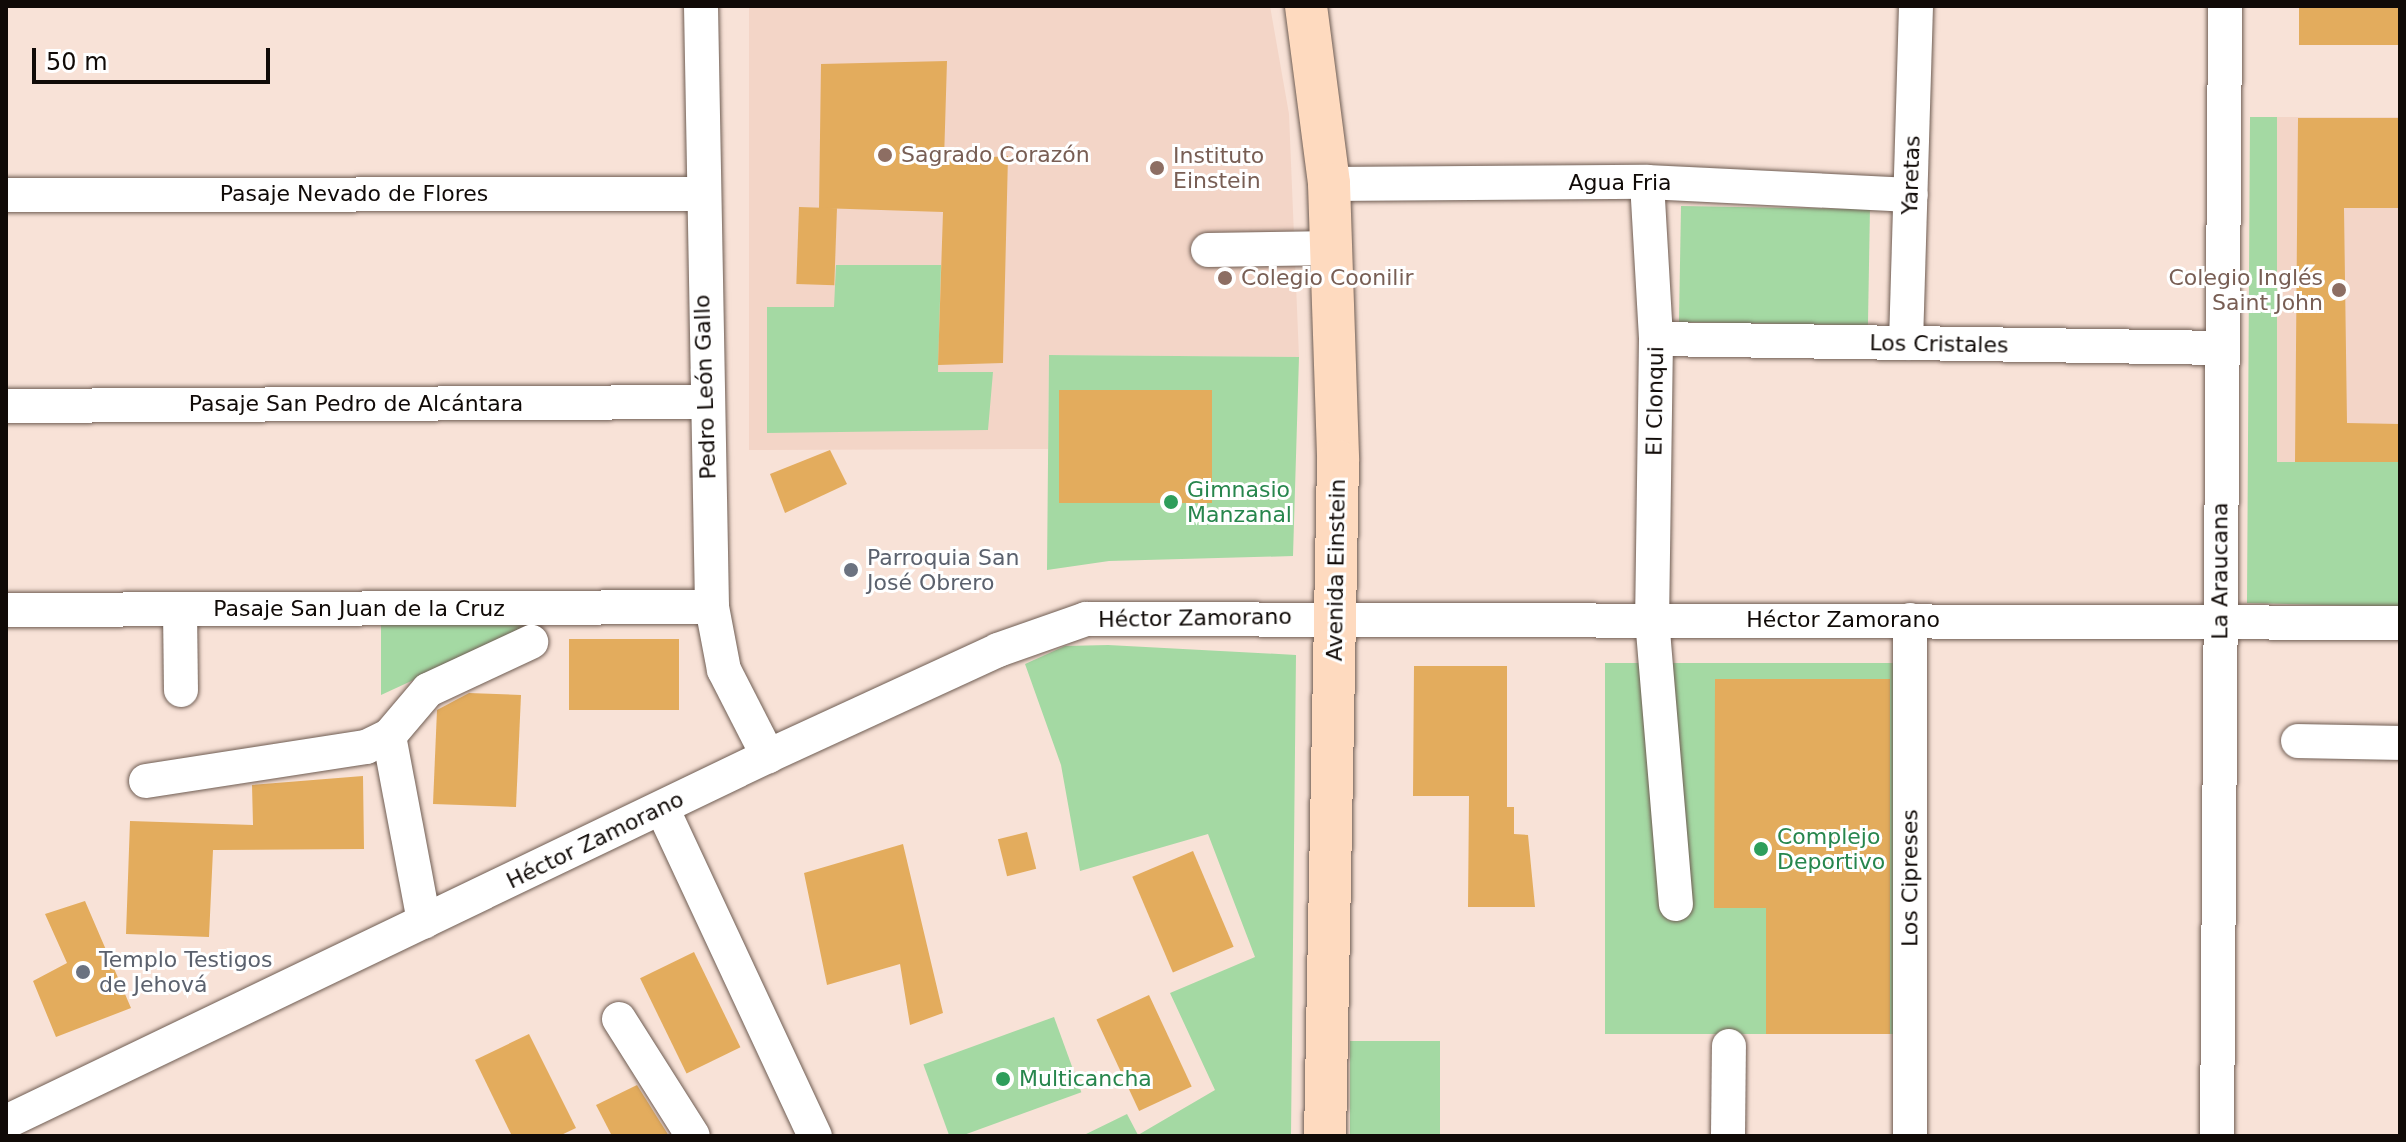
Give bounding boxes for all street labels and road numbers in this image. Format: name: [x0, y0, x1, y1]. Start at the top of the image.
street label: Yaretas: [1896, 135, 1926, 215]
street label: Agua Fria: [1568, 170, 1672, 196]
street label: Pasaje Nevado de Flores: [220, 181, 488, 207]
street label: Pedro León Gallo: [689, 294, 721, 480]
street label: Los Cristales: [1869, 330, 2009, 358]
street label: El Clonqui: [1641, 346, 1669, 456]
street label: Pasaje San Pedro de Alcántara: [189, 391, 523, 417]
street label: Avenida Einstein: [1321, 479, 1351, 661]
street label: La Araucana: [2207, 502, 2233, 640]
street label: Pasaje San Juan de la Cruz: [213, 596, 505, 622]
street label: Héctor Zamorano: [1098, 603, 1292, 633]
street label: Héctor Zamorano: [1746, 607, 1940, 633]
street label: Héctor Zamorano: [502, 786, 688, 894]
street label: Los Cipreses: [1897, 809, 1923, 947]

